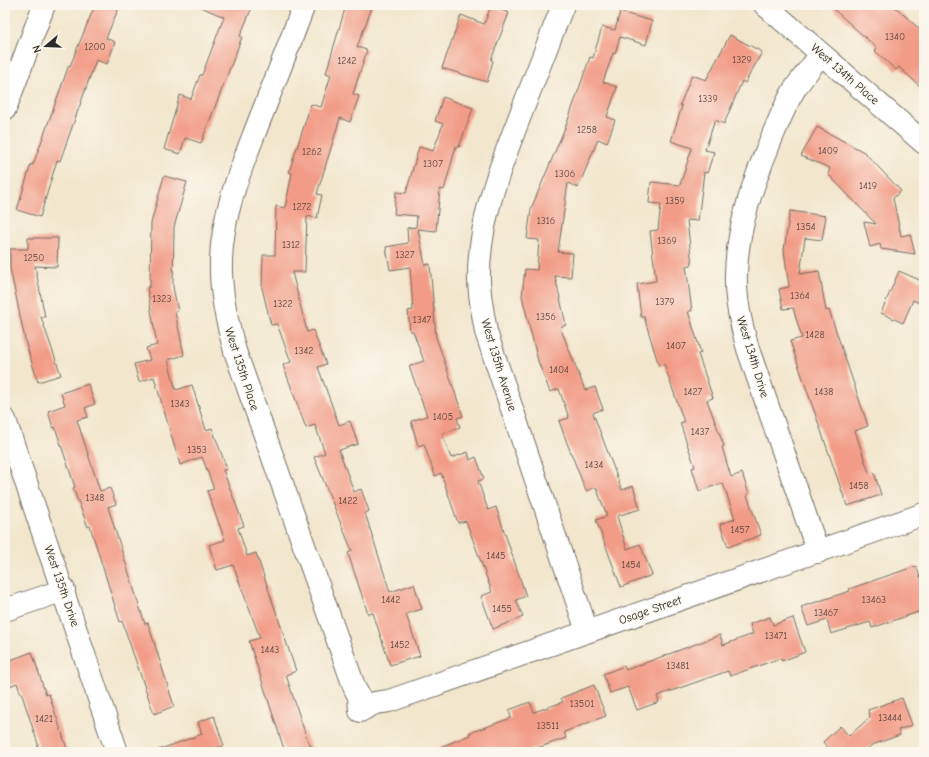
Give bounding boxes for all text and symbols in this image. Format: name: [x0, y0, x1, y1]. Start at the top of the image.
north arrow: [26, 26, 66, 66]
house number: 1340: [885, 31, 905, 43]
house number: 1200: [84, 41, 106, 53]
street label: West 134th Place: [808, 41, 882, 107]
text: N: [30, 44, 44, 55]
house number: 1329: [732, 54, 752, 66]
house number: 1242: [337, 55, 357, 67]
house number: 1339: [698, 93, 718, 105]
house number: 1258: [577, 124, 597, 136]
house number: 1409: [818, 145, 838, 157]
house number: 1262: [302, 146, 322, 158]
house number: 1307: [423, 158, 443, 170]
house number: 1306: [555, 168, 575, 180]
house number: 1419: [859, 180, 877, 192]
house number: 1359: [665, 195, 685, 207]
house number: 1272: [292, 201, 312, 213]
house number: 1316: [537, 215, 555, 227]
house number: 1354: [796, 221, 816, 233]
house number: 1369: [657, 235, 677, 247]
house number: 1312: [282, 239, 300, 251]
house number: 1327: [396, 249, 415, 261]
house number: 1250: [24, 252, 44, 264]
house number: 1364: [790, 290, 810, 302]
house number: 1323: [152, 293, 172, 305]
house number: 1379: [655, 296, 675, 308]
house number: 1322: [273, 298, 293, 310]
house number: 1356: [536, 311, 556, 323]
house number: 1347: [413, 314, 432, 326]
street label: West 134th Drive: [734, 315, 772, 399]
street label: West 135th Avenue: [478, 317, 520, 413]
street label: West 135th Place: [222, 326, 262, 412]
house number: 1428: [805, 329, 825, 341]
house number: 1407: [666, 340, 686, 352]
house number: 1342: [294, 345, 314, 357]
house number: 1404: [549, 364, 569, 376]
house number: 1427: [684, 386, 703, 398]
house number: 1438: [815, 386, 834, 398]
house number: 1343: [171, 398, 189, 410]
house number: 1405: [433, 411, 453, 423]
house number: 1437: [691, 426, 710, 438]
house number: 1353: [187, 444, 207, 456]
house number: 1434: [585, 459, 603, 471]
house number: 1458: [849, 480, 869, 492]
house number: 1348: [85, 492, 105, 504]
house number: 1422: [338, 495, 358, 507]
house number: 1457: [731, 524, 750, 536]
street label: West 135th Drive: [42, 544, 82, 628]
house number: 1445: [486, 550, 506, 562]
house number: 1454: [621, 559, 641, 571]
street label: Osage Street: [617, 593, 684, 627]
house number: 1442: [382, 594, 400, 606]
house number: 13463: [862, 594, 886, 606]
house number: 1455: [492, 603, 512, 615]
house number: 13467: [814, 607, 838, 619]
house number: 13471: [765, 630, 787, 642]
house number: 1452: [390, 639, 410, 651]
house number: 1443: [261, 644, 279, 656]
house number: 13481: [667, 660, 690, 672]
house number: 13501: [570, 698, 594, 710]
house number: 13444: [878, 712, 902, 724]
house number: 1421: [35, 713, 53, 725]
house number: 13511: [537, 720, 559, 732]

